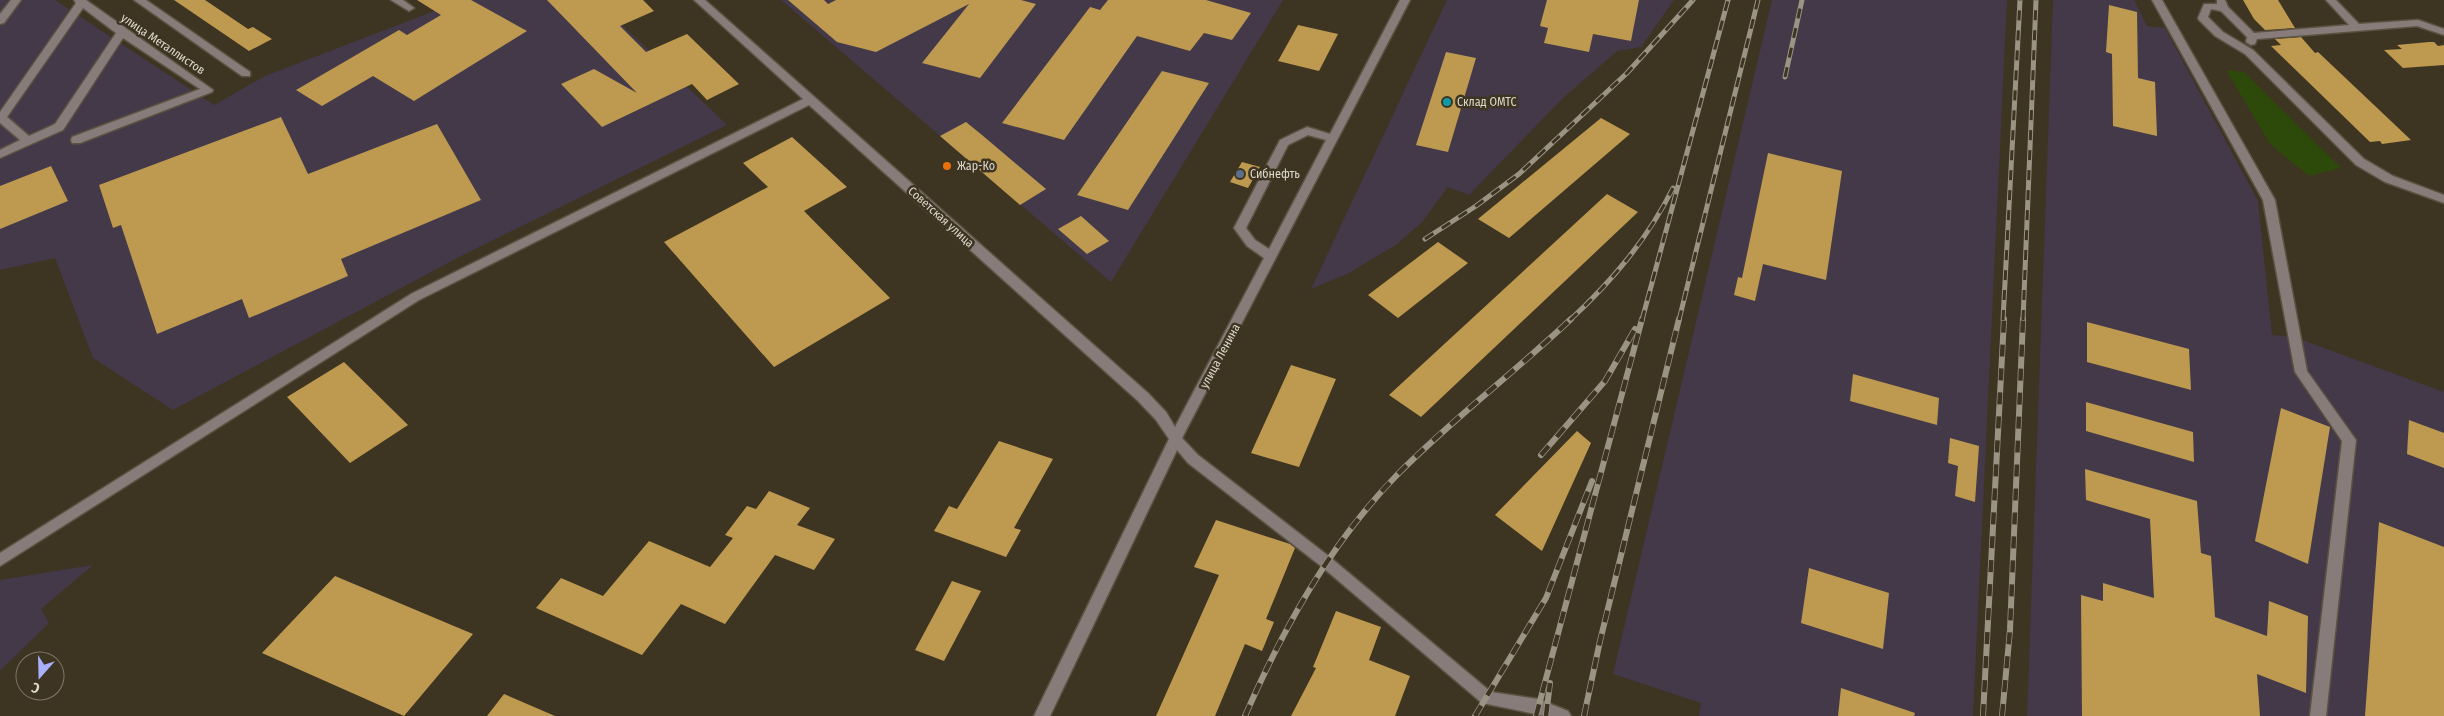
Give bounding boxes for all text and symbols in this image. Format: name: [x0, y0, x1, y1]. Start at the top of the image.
street label: улица Металлистов: [118, 11, 208, 77]
place label: Склад ОМТС: [1457, 95, 1517, 109]
marker: Склад ОМТС: [1441, 96, 1453, 108]
place label: Жар-Ко: [957, 159, 995, 173]
marker: Жар-Ко: [941, 160, 953, 172]
place label: Сибнефть: [1250, 167, 1300, 181]
marker: Сибнефть: [1234, 168, 1246, 180]
street label: Советская улица: [905, 184, 977, 250]
street label: улица Ленина: [1197, 321, 1243, 391]
north arrow: [15, 651, 65, 701]
text: С: [29, 678, 42, 697]

